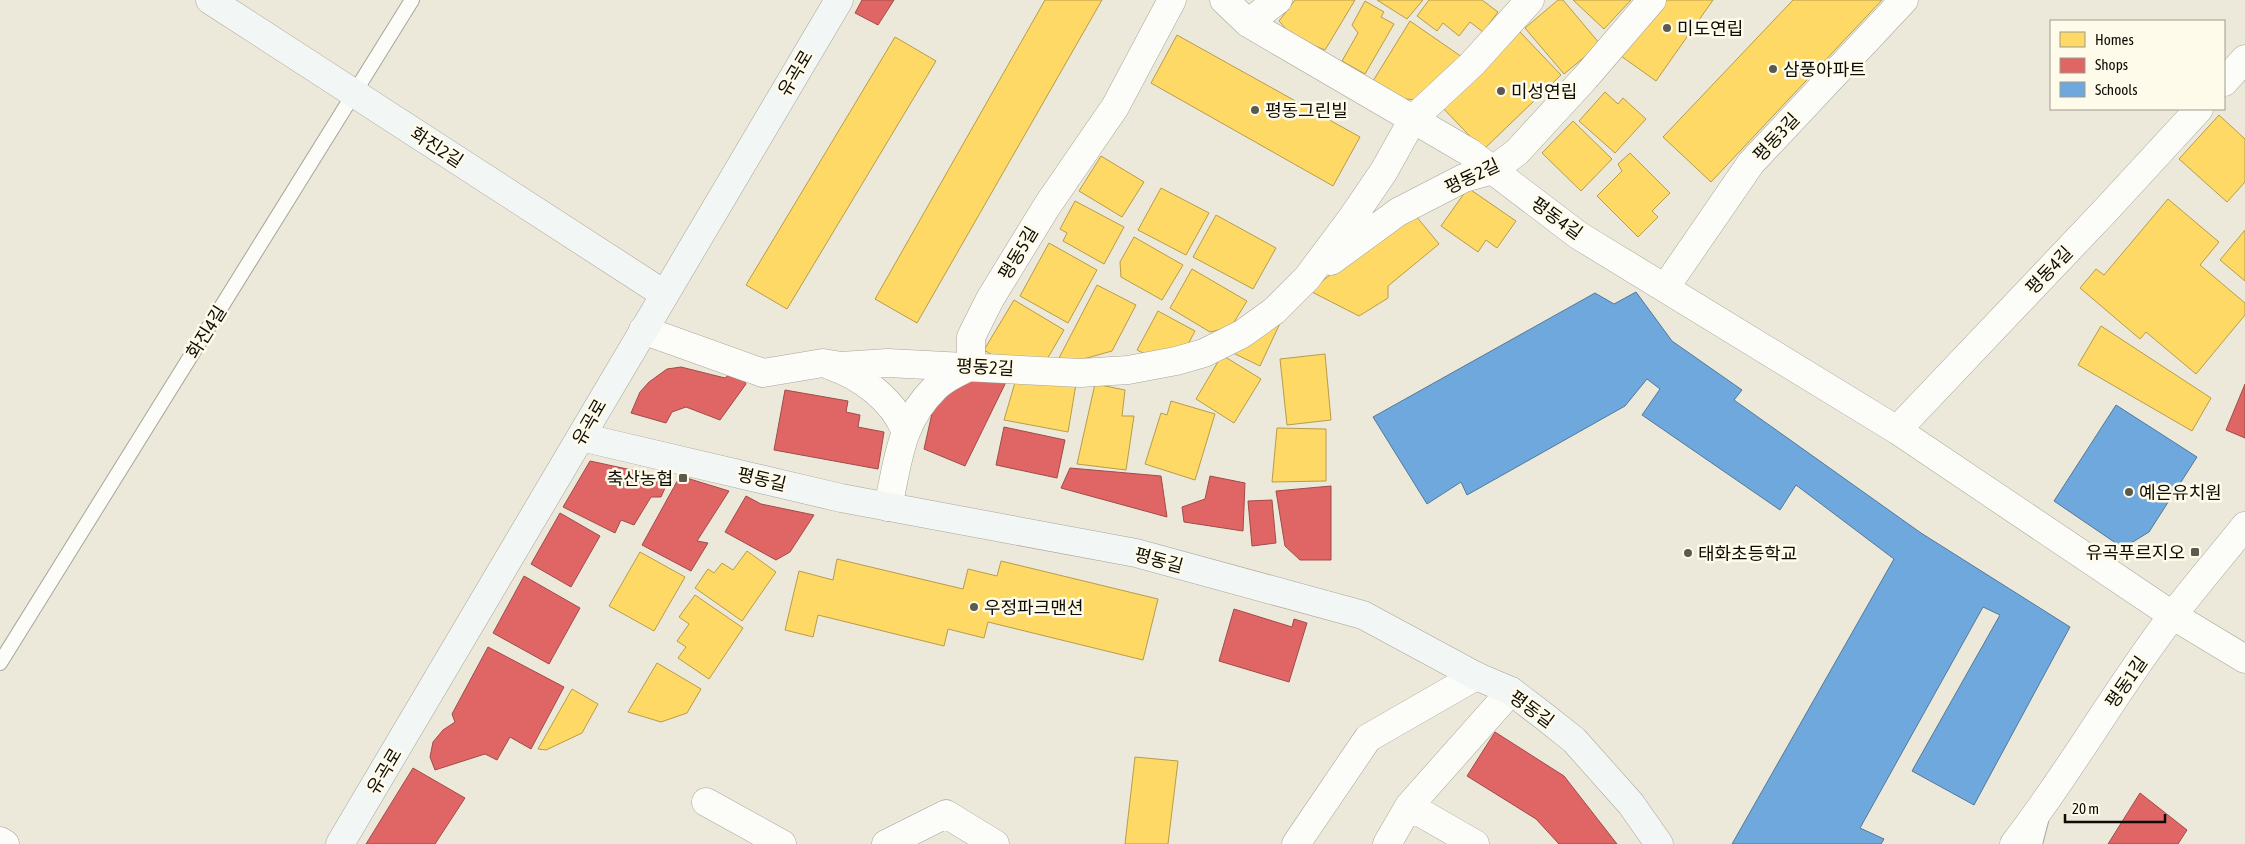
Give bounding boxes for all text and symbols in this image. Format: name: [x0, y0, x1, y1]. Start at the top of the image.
place label: 미도연립: [1677, 18, 1743, 39]
legend: [2050, 20, 2225, 110]
marker: 미도연립: [1661, 22, 1673, 34]
text: Homes: [2095, 31, 2134, 48]
street label: 유곡로: [773, 46, 817, 100]
text: Shops: [2095, 56, 2128, 73]
place label: 삼풍아파트: [1783, 59, 1866, 80]
marker: 삼풍아파트: [1767, 63, 1779, 75]
place label: 미성연립: [1511, 81, 1577, 102]
text: Schools: [2095, 81, 2138, 98]
marker: 미성연립: [1495, 85, 1507, 97]
place label: 평동그린빌: [1265, 100, 1348, 121]
marker: 평동그린빌: [1249, 104, 1261, 116]
street label: 평동3길: [1748, 109, 1804, 165]
street label: 화진2길: [407, 122, 467, 172]
street label: 평동2길: [1441, 154, 1503, 198]
street label: 평동4길: [1527, 192, 1587, 244]
street label: 평동5길: [994, 223, 1042, 283]
street label: 평동4길: [2021, 242, 2077, 298]
street label: 화진4길: [182, 302, 230, 362]
street label: 평동2길: [955, 355, 1015, 379]
street label: 유곡로: [567, 395, 611, 449]
street label: 평동길: [735, 463, 789, 495]
place label: 축산농협: [607, 468, 673, 489]
marker: 축산농협: [677, 472, 689, 484]
place label: 예은유치원: [2139, 482, 2222, 503]
marker: 예은유치원: [2123, 486, 2135, 498]
place label: 유곡푸르지오: [2086, 542, 2185, 563]
street label: 평동길: [1132, 543, 1186, 577]
place label: 태화초등학교: [1698, 543, 1797, 564]
marker: 유곡푸르지오: [2189, 546, 2201, 558]
marker: 태화초등학교: [1682, 547, 1694, 559]
place label: 우정파크맨션: [984, 597, 1083, 618]
marker: 우정파크맨션: [968, 601, 980, 613]
street label: 평동1길: [2101, 652, 2151, 712]
street label: 평동길: [1506, 686, 1558, 732]
street label: 유곡로: [362, 744, 406, 798]
scale bar: [2065, 792, 2165, 824]
text: 20 m: [2072, 800, 2099, 817]

